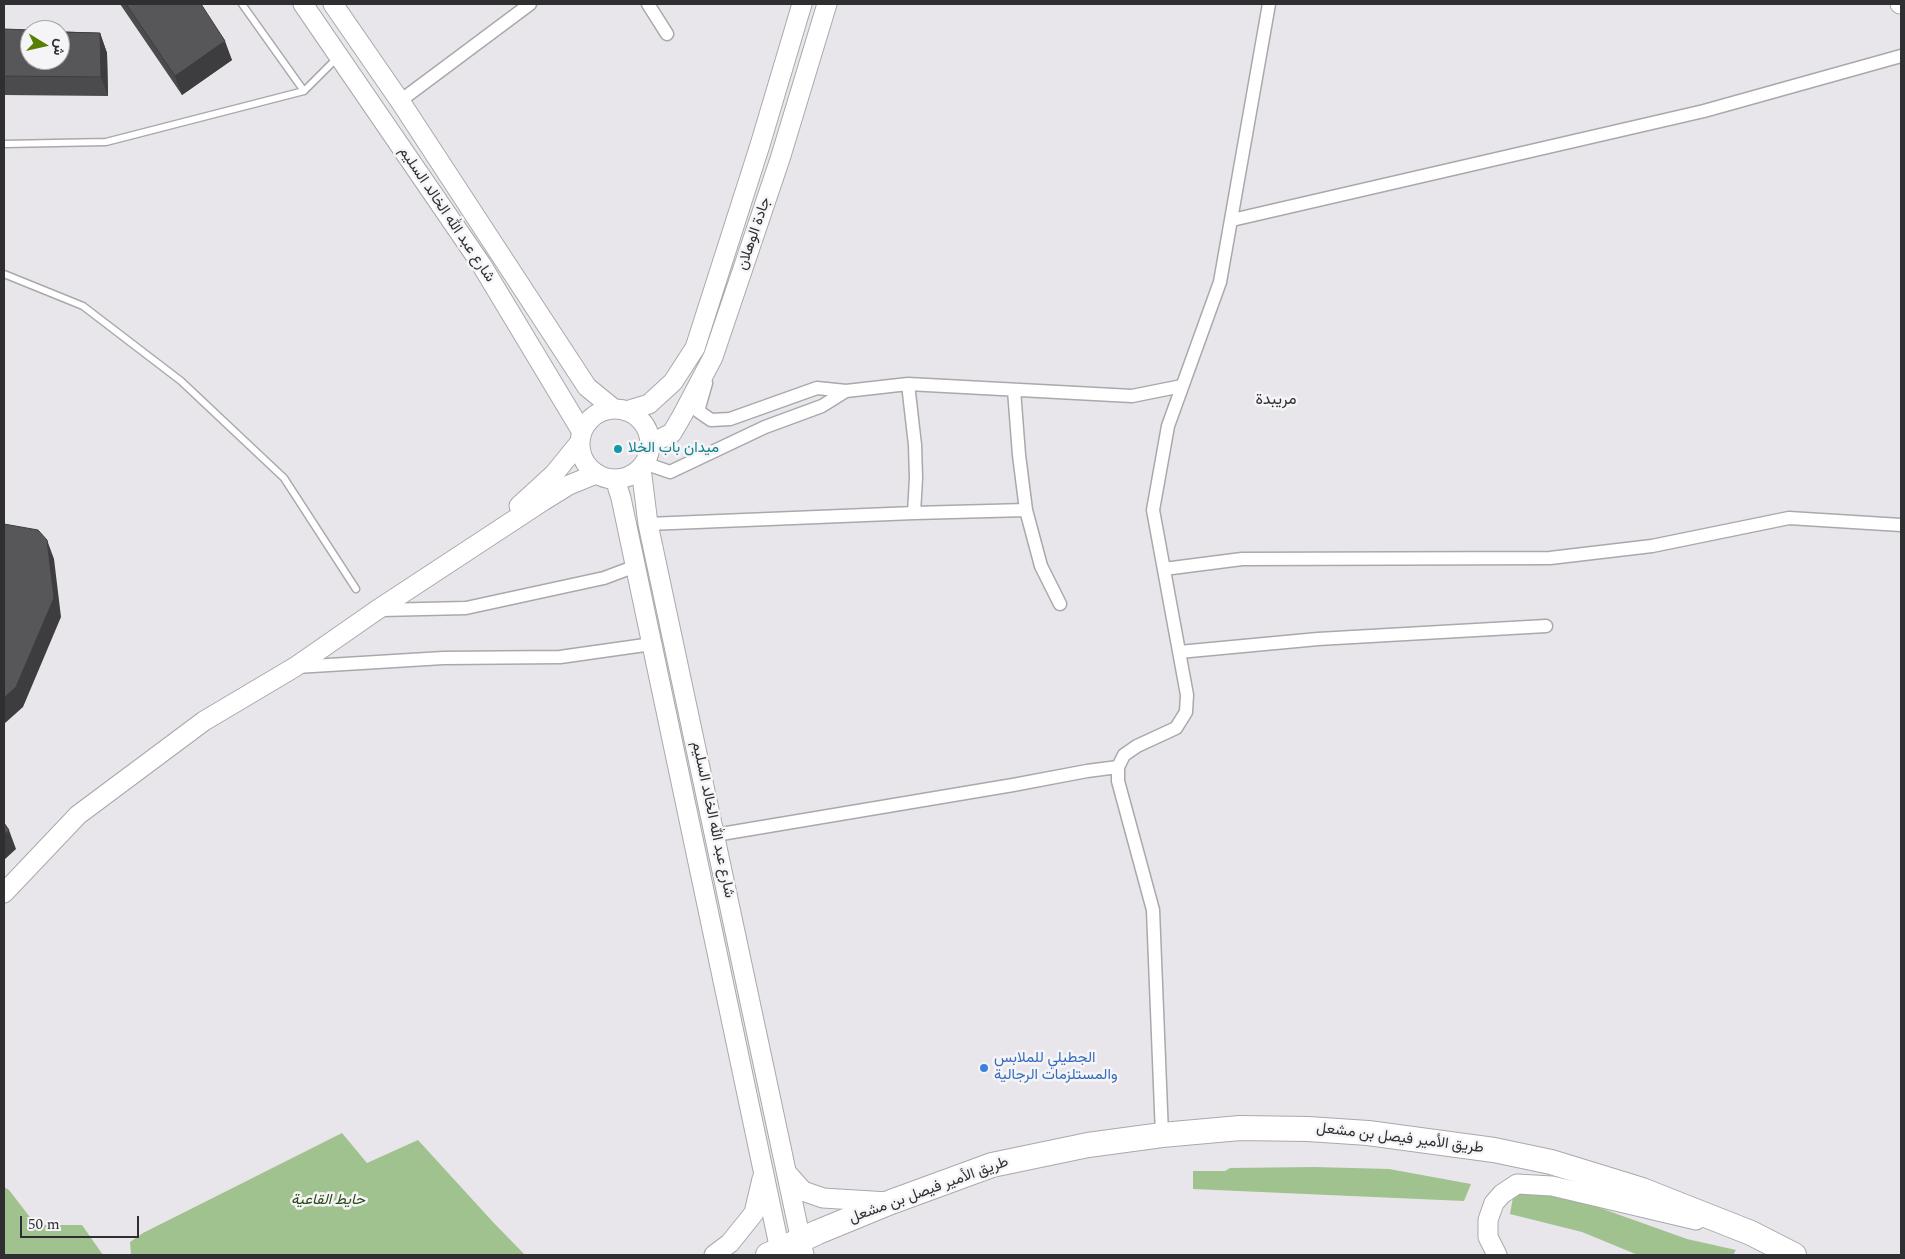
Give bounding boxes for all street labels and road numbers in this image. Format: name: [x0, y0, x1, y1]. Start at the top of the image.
street label: شارع عبد الله الخالد السليم: [394, 144, 498, 286]
street label: جادة الوهلان: [734, 195, 776, 273]
street label: شارع عبد الله الخالد السليم: [687, 740, 737, 900]
street label: طريق الأمير فيصل بن مشعل: [1315, 1120, 1485, 1158]
street label: طريق الأمير فيصل بن مشعل: [847, 1154, 1011, 1228]

